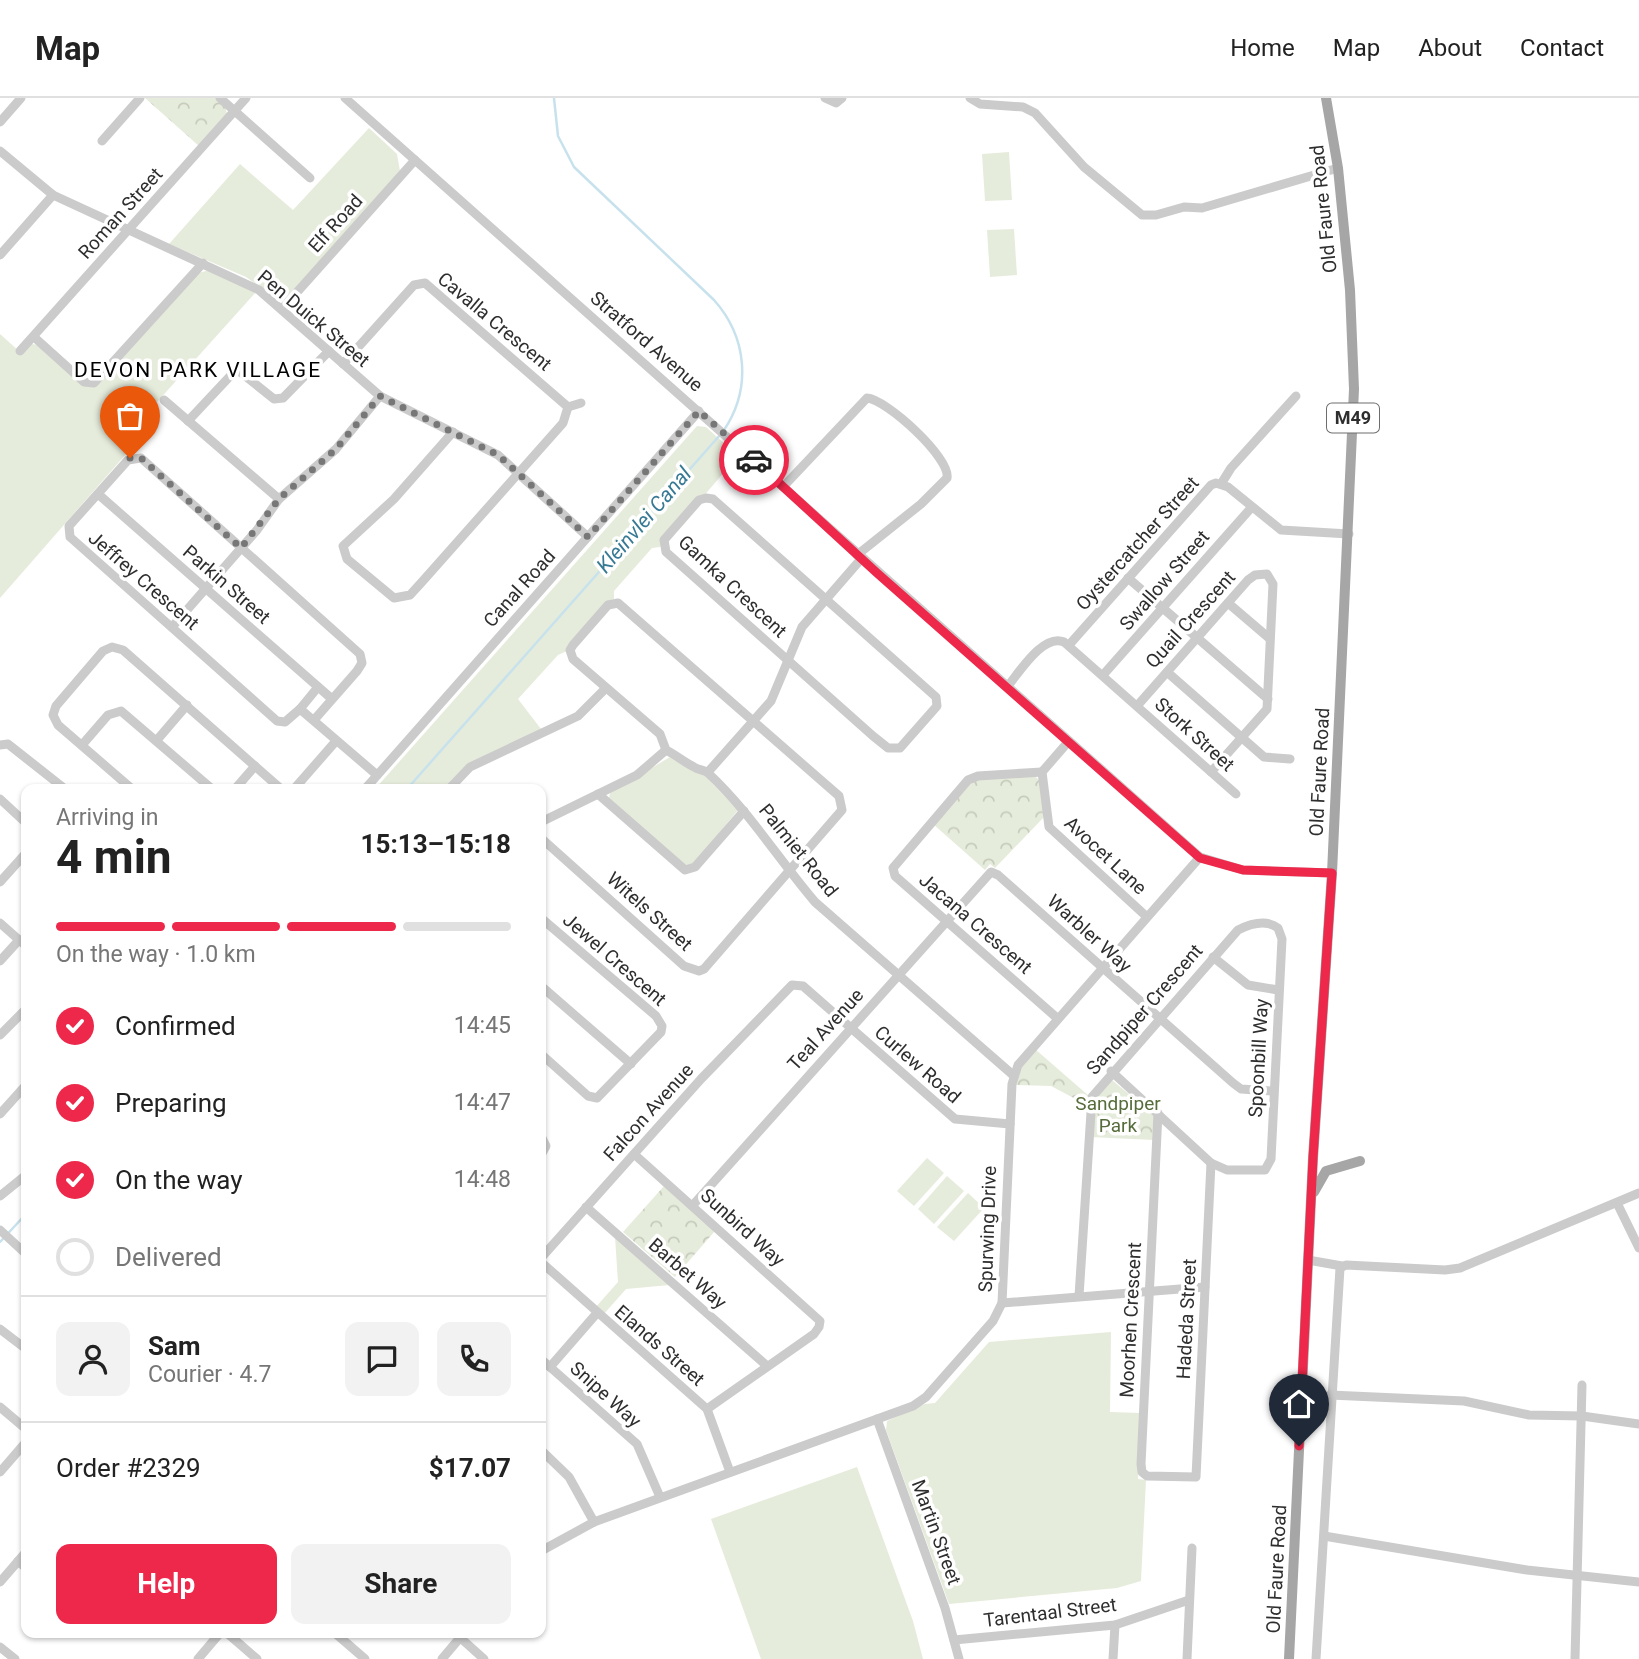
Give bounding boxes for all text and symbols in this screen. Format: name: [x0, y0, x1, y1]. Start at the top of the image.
text: Map: [35, 29, 100, 68]
text: Home: [1230, 34, 1295, 62]
text: Map: [1333, 34, 1380, 62]
text: About: [1418, 34, 1482, 62]
text: Contact: [1520, 34, 1604, 62]
street label: Old Faure Road: [1305, 144, 1342, 274]
street label: Roman Street: [73, 163, 167, 264]
street label: Elf Road: [303, 190, 367, 257]
street label: Pen Duick Street: [253, 265, 374, 372]
street label: Cavalla Crescent: [433, 267, 556, 376]
street label: Stratford Avenue: [586, 286, 708, 396]
district label: DEVON PARK VILLAGE: [74, 358, 322, 382]
pin: [100, 386, 160, 458]
icon: bag: [111, 397, 149, 435]
road number: M49: [1327, 404, 1379, 432]
courier: [719, 425, 789, 495]
icon: car: [735, 441, 773, 479]
water label: Kleinvlei Canal: [592, 462, 697, 578]
street label: Oystercatcher Street: [1071, 471, 1204, 615]
street label: Jeffrey Crescent: [84, 526, 204, 635]
street label: Swallow Street: [1115, 526, 1214, 635]
street label: Gamka Crescent: [674, 530, 792, 642]
street label: Parkin Street: [178, 540, 275, 629]
street label: Canal Road: [479, 545, 560, 632]
street label: Quail Crescent: [1141, 566, 1240, 673]
street label: Stork Street: [1150, 693, 1239, 776]
street label: Old Faure Road: [1305, 707, 1334, 837]
street label: Palmiet Road: [754, 799, 843, 901]
text: Arriving in: [56, 804, 159, 831]
street label: Avocet Lane: [1060, 812, 1152, 899]
text: 15:13–15:18: [361, 829, 511, 859]
text: 4 min: [56, 830, 172, 884]
street label: Witels Street: [602, 867, 697, 956]
street label: Jacana Crescent: [915, 868, 1037, 979]
street label: Warbler Way: [1043, 890, 1137, 977]
street label: Jewel Crescent: [558, 908, 671, 1011]
street label: Sandpiper Crescent: [1081, 939, 1207, 1079]
text: On the way · 1.0 km: [56, 941, 256, 968]
street label: Teal Avenue: [783, 984, 868, 1075]
street label: Spoonbill Way: [1244, 998, 1273, 1118]
icon: check: [56, 1007, 94, 1045]
text: Confirmed: [115, 1011, 236, 1041]
text: 14:45: [454, 1012, 511, 1039]
street label: Curlew Road: [870, 1021, 965, 1108]
street label: Falcon Avenue: [599, 1059, 698, 1166]
icon: check: [56, 1084, 94, 1122]
text: Preparing: [115, 1088, 227, 1118]
text: 14:47: [454, 1089, 511, 1116]
park label: Sandpiper Park: [1075, 1092, 1161, 1137]
icon: check: [56, 1161, 94, 1199]
text: On the way: [115, 1165, 243, 1195]
street label: Spurwing Drive: [974, 1165, 1001, 1293]
text: 14:48: [454, 1166, 511, 1193]
street label: Sunbird Way: [696, 1184, 789, 1271]
street label: Barbet Way: [644, 1233, 731, 1314]
text: Delivered: [115, 1242, 222, 1272]
street label: Moorhen Crescent: [1115, 1242, 1146, 1398]
street label: Hadeda Street: [1172, 1258, 1201, 1380]
street label: Elands Street: [610, 1300, 709, 1391]
button: person: [56, 1322, 130, 1396]
button: chat: [345, 1322, 419, 1396]
button: phone: [437, 1322, 511, 1396]
text: Sam: [148, 1331, 200, 1361]
street label: Snipe Way: [565, 1357, 646, 1432]
text: Courier · 4.7: [148, 1361, 271, 1388]
pin: [1269, 1374, 1329, 1446]
icon: home: [1280, 1385, 1318, 1423]
text: Order #2329: [56, 1453, 201, 1483]
text: $17.07: [429, 1453, 511, 1483]
street label: Martin Street: [907, 1477, 966, 1588]
street label: Old Faure Road: [1262, 1504, 1291, 1634]
button: Help: [56, 1544, 277, 1624]
button: Share: [291, 1544, 511, 1624]
street label: Tarentaal Street: [982, 1593, 1118, 1632]

